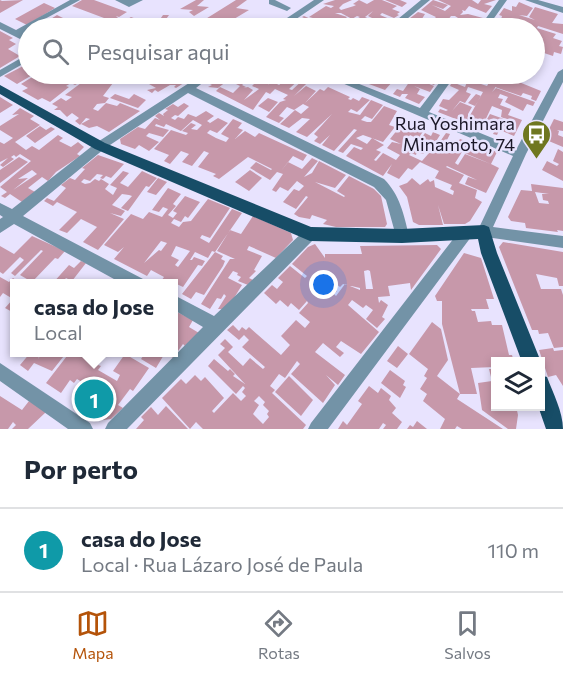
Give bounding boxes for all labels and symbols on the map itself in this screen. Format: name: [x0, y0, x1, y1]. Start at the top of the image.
place label: Rua Yoshimara Minamoto, 74: [395, 112, 515, 155]
bus stop icon: Rua Yoshimara Minamoto, 74: [520, 118, 552, 160]
your location: [309, 270, 338, 299]
pin: 1: [74, 376, 113, 422]

